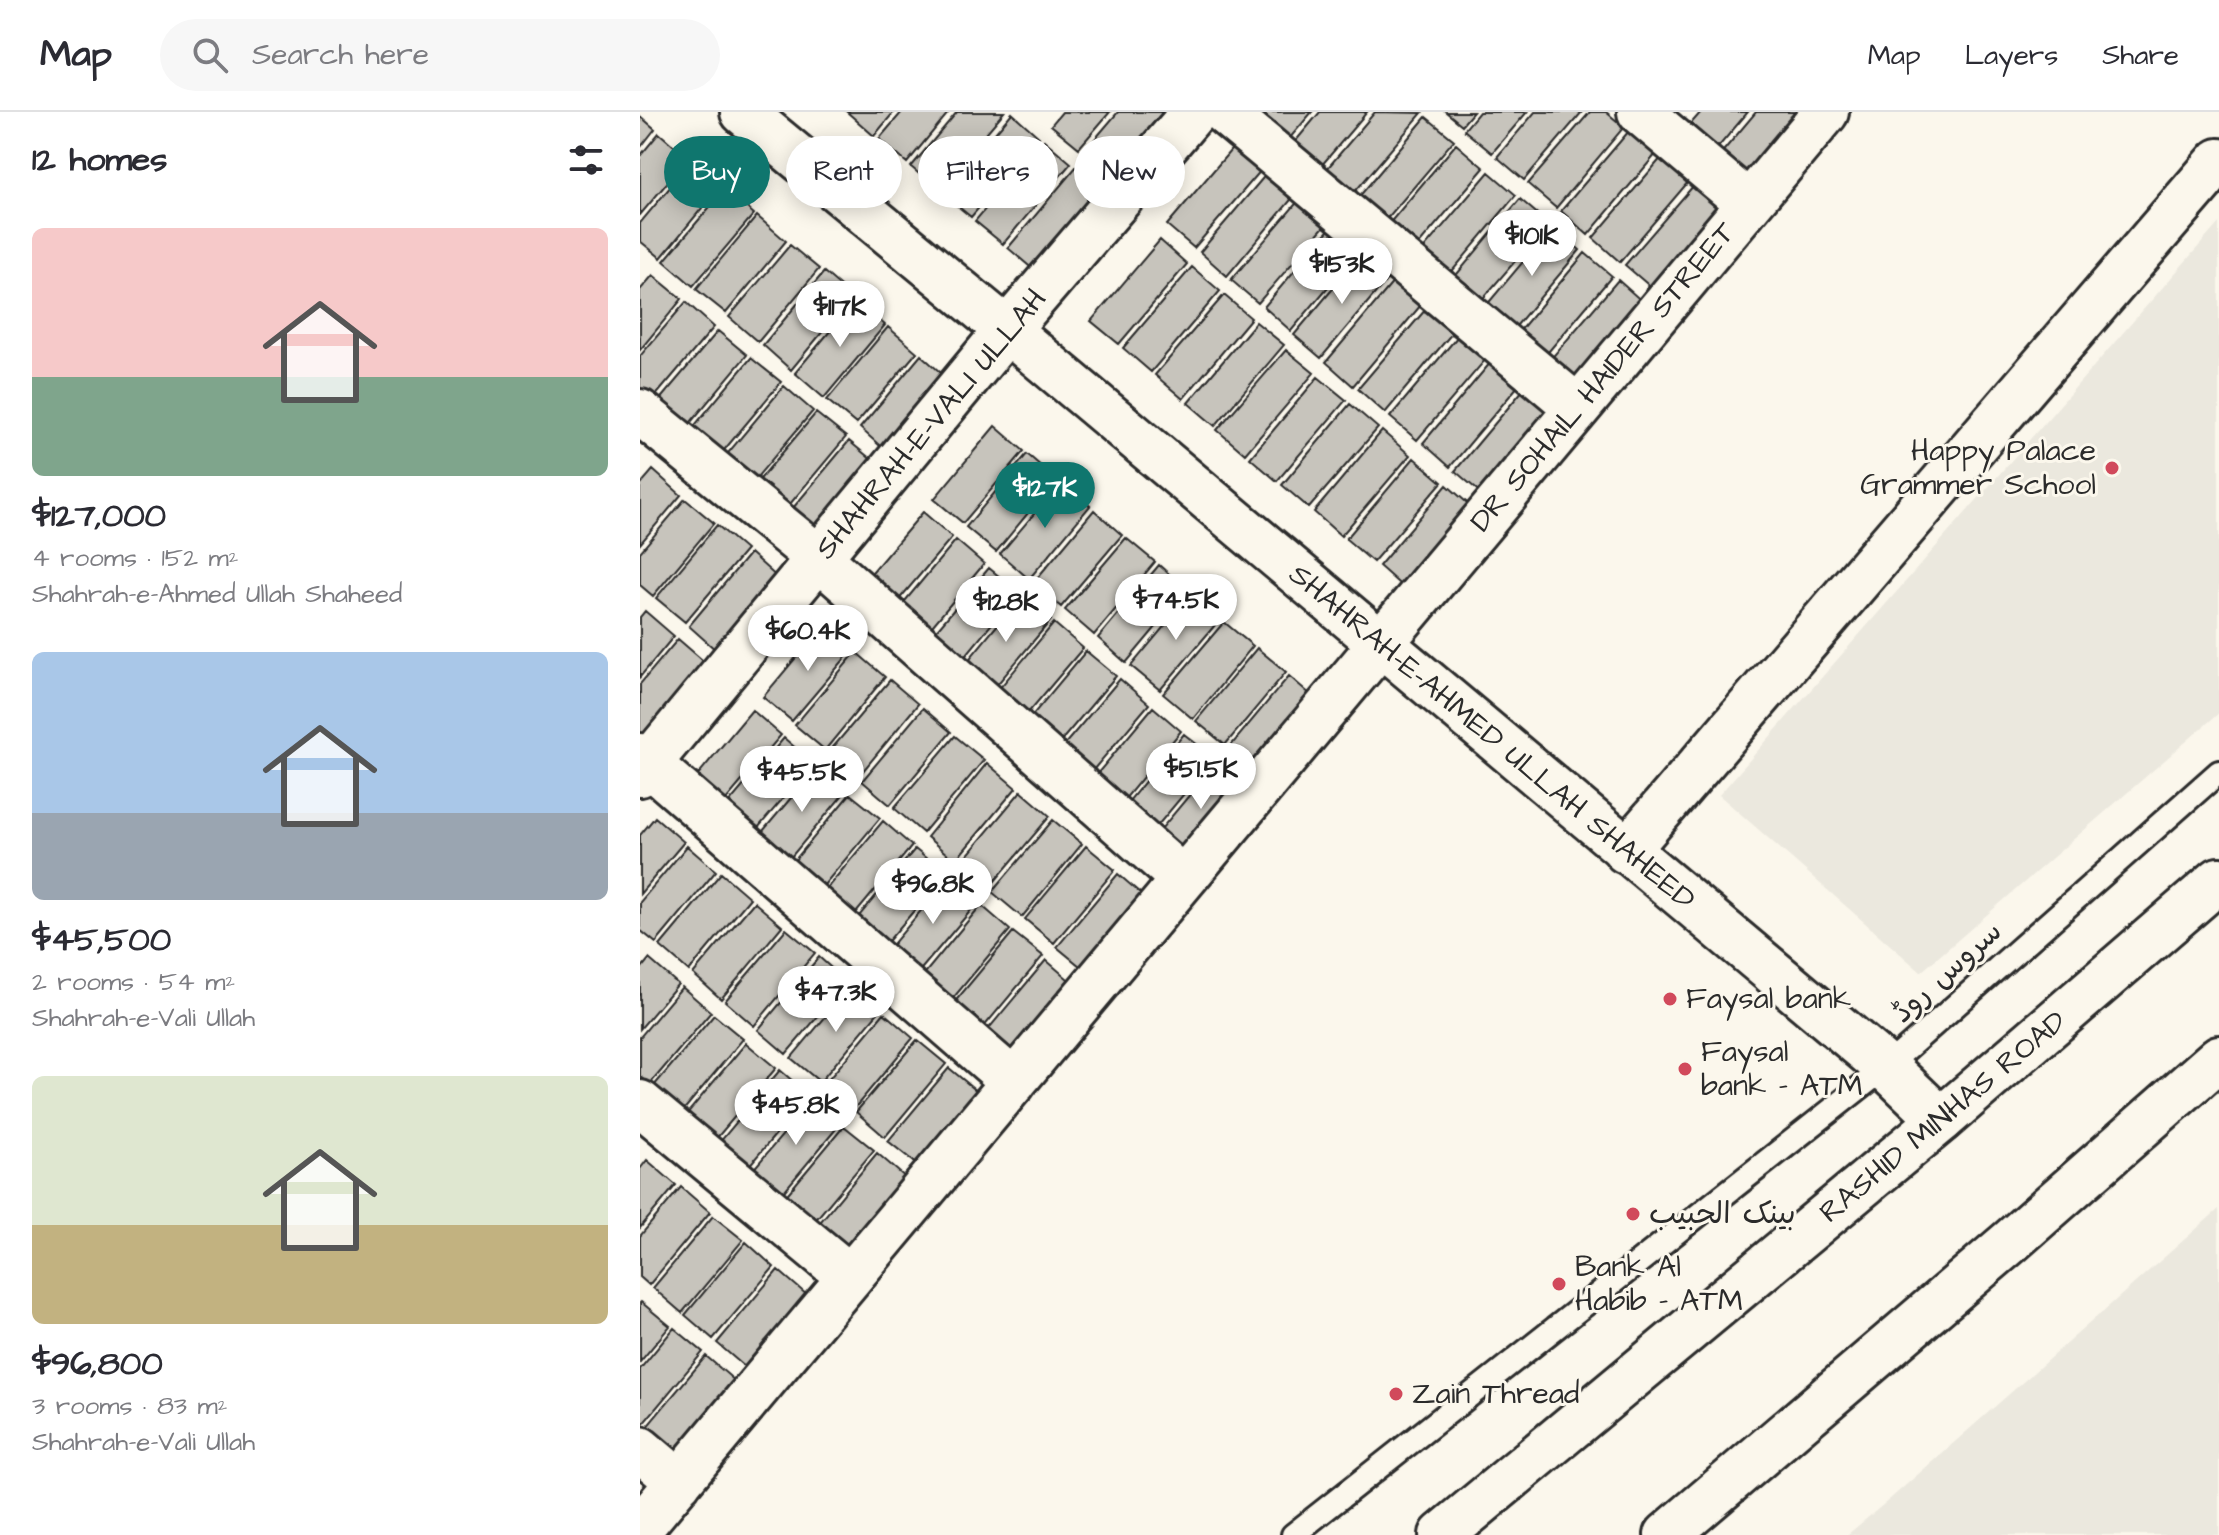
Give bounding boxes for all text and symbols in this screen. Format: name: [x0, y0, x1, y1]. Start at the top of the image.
search box: [160, 19, 720, 91]
text: Map: [40, 29, 112, 81]
icon: search: [188, 33, 232, 77]
text: Search here: [252, 34, 429, 76]
text: Map: [1868, 36, 1921, 75]
text: Layers: [1965, 36, 2058, 75]
text: Share: [2102, 36, 2179, 75]
text: 12 homes: [32, 136, 167, 184]
chip: Buy: [664, 136, 770, 208]
chip: Rent: [786, 136, 902, 208]
chip: Filters: [918, 136, 1058, 208]
chip: New: [1074, 136, 1185, 208]
icon: filters: [564, 138, 608, 182]
pin: $101K: [1476, 210, 1588, 278]
street label: DR SOHAIL HAIDER STREET: [1461, 213, 1746, 541]
text: $101K: [1505, 218, 1559, 254]
pin: $153K: [1286, 238, 1398, 306]
text: $153K: [1309, 246, 1375, 282]
icon: home: [248, 280, 392, 424]
street label: SHAHRAH-E-VALI ULLAH: [805, 280, 1057, 568]
pin: $117K: [784, 281, 896, 349]
text: $117K: [814, 289, 866, 325]
place label: Happy Palace Grammer School: [1860, 430, 2096, 506]
marker: Happy Palace Grammer School: [2103, 459, 2121, 477]
pin: $127K: [989, 462, 1101, 530]
text: $127K: [1013, 470, 1077, 506]
text: $127,000: [32, 492, 166, 540]
text: 4 rooms · 152 m²: [32, 540, 238, 576]
street label: SHAHRAH-E-AHMED ULLAH SHAHEED: [1280, 554, 1704, 920]
pin: $74.5K: [1111, 574, 1241, 642]
text: Shahrah-e-Ahmed Ullah Shaheed: [32, 576, 402, 612]
pin: $128K: [950, 576, 1062, 644]
text: $74.5K: [1133, 582, 1219, 618]
text: $128K: [973, 584, 1039, 620]
pin: $60.4K: [743, 605, 873, 673]
text: $60.4K: [766, 613, 850, 649]
icon: home: [248, 704, 392, 848]
pin: $51.5K: [1136, 743, 1266, 811]
pin: $45.5K: [737, 746, 867, 814]
text: $51.5K: [1164, 751, 1238, 787]
text: $45.5K: [758, 754, 846, 790]
pin: $96.8K: [868, 858, 998, 926]
text: $96.8K: [892, 866, 974, 902]
street label: سروس روڈ: [1883, 911, 2011, 1033]
text: $45,500: [32, 916, 171, 964]
text: 2 rooms · 54 m²: [32, 964, 235, 1000]
pin: $47.3K: [771, 966, 901, 1034]
text: $47.3K: [796, 974, 876, 1010]
place label: Faysal bank: [1686, 978, 1851, 1021]
marker: Faysal bank: [1661, 990, 1679, 1008]
text: Shahrah-e-Vali Ullah: [32, 1000, 255, 1036]
street label: RASHID MINHAS ROAD: [1810, 1001, 2076, 1233]
place label: Faysal bank - ATM: [1701, 1031, 1863, 1107]
marker: Faysal bank - ATM: [1676, 1060, 1694, 1078]
pin: $45.8K: [731, 1079, 861, 1147]
text: $45.8K: [753, 1087, 839, 1123]
icon: home: [248, 1128, 392, 1272]
place label: بينک الحبيب: [1649, 1193, 1796, 1235]
marker: بينک الحبيب: [1624, 1205, 1642, 1223]
place label: Bank Al Habib - ATM: [1575, 1246, 1743, 1322]
marker: Bank Al Habib - ATM: [1550, 1275, 1568, 1293]
text: $96,800: [32, 1340, 163, 1388]
place label: Zain Thread: [1412, 1373, 1579, 1415]
marker: Zain Thread: [1387, 1385, 1405, 1403]
text: 3 rooms · 83 m²: [32, 1388, 227, 1424]
text: Shahrah-e-Vali Ullah: [32, 1424, 255, 1460]

